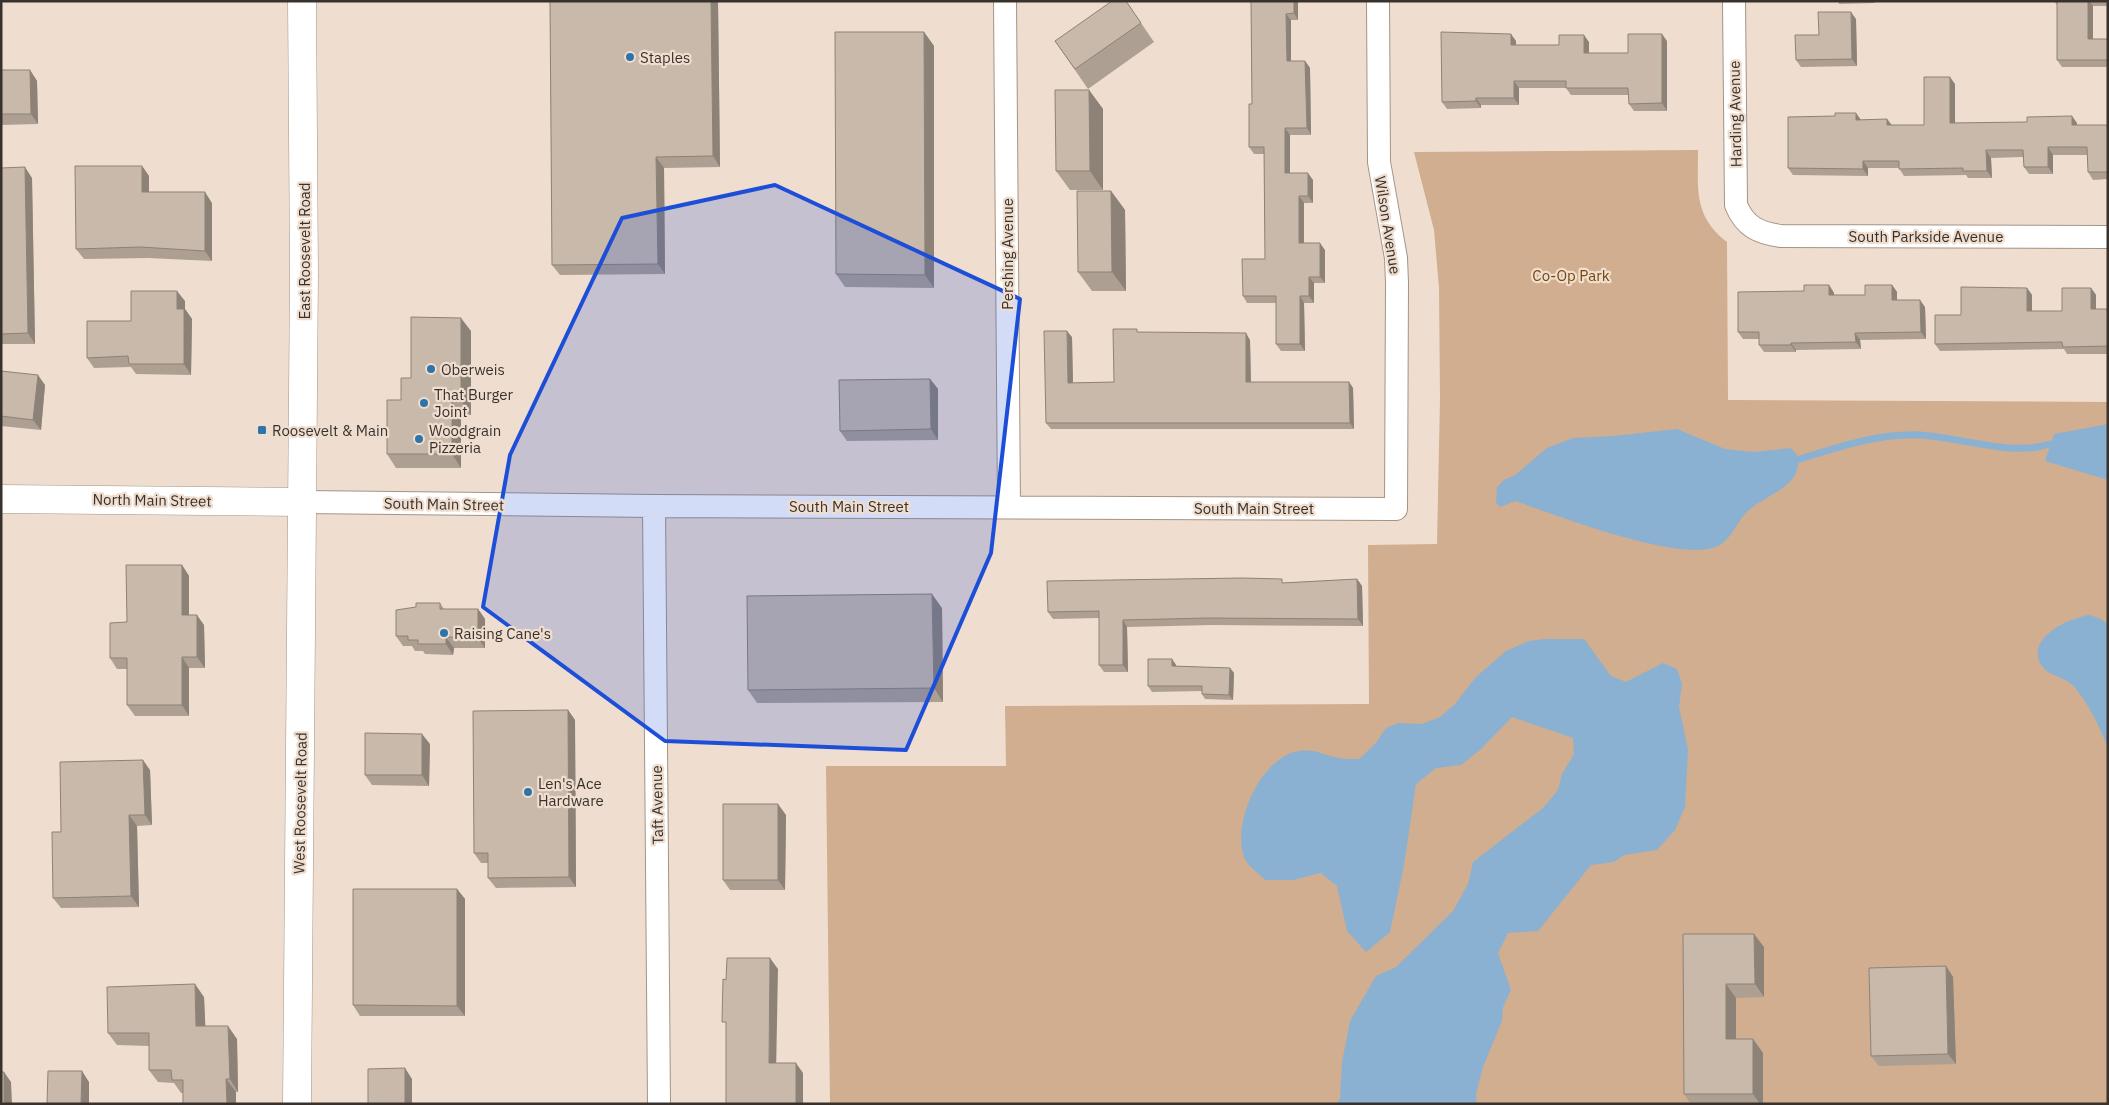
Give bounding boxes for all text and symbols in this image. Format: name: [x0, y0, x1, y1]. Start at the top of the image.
place label: Staples: [640, 48, 690, 67]
marker: Staples: [624, 51, 636, 63]
street label: Harding Avenue: [1725, 61, 1745, 167]
street label: Wilson Avenue: [1371, 175, 1405, 275]
street label: East Roosevelt Road: [295, 182, 314, 320]
street label: Pershing Avenue: [998, 198, 1017, 310]
street label: South Parkside Avenue: [1849, 227, 2003, 246]
park label: Co-Op Park: [1532, 266, 1610, 285]
place label: Oberweis: [441, 360, 505, 379]
marker: Oberweis: [425, 363, 437, 375]
place label: That Burger Joint: [434, 385, 513, 421]
marker: That Burger Joint: [418, 397, 430, 409]
place label: Roosevelt & Main: [272, 421, 388, 440]
place label: Woodgrain Pizzeria: [429, 421, 501, 457]
marker: Roosevelt & Main: [256, 424, 268, 436]
marker: Woodgrain Pizzeria: [413, 433, 425, 445]
street label: North Main Street: [92, 489, 212, 511]
street label: South Main Street: [384, 493, 504, 515]
street label: South Main Street: [789, 497, 909, 516]
street label: South Main Street: [1194, 499, 1314, 518]
place label: Raising Cane's: [454, 624, 551, 643]
marker: Raising Cane's: [438, 627, 450, 639]
street label: West Roosevelt Road: [289, 732, 311, 874]
street label: Taft Avenue: [647, 765, 667, 845]
place label: Len's Ace Hardware: [538, 774, 604, 810]
marker: Len's Ace Hardware: [522, 786, 534, 798]

